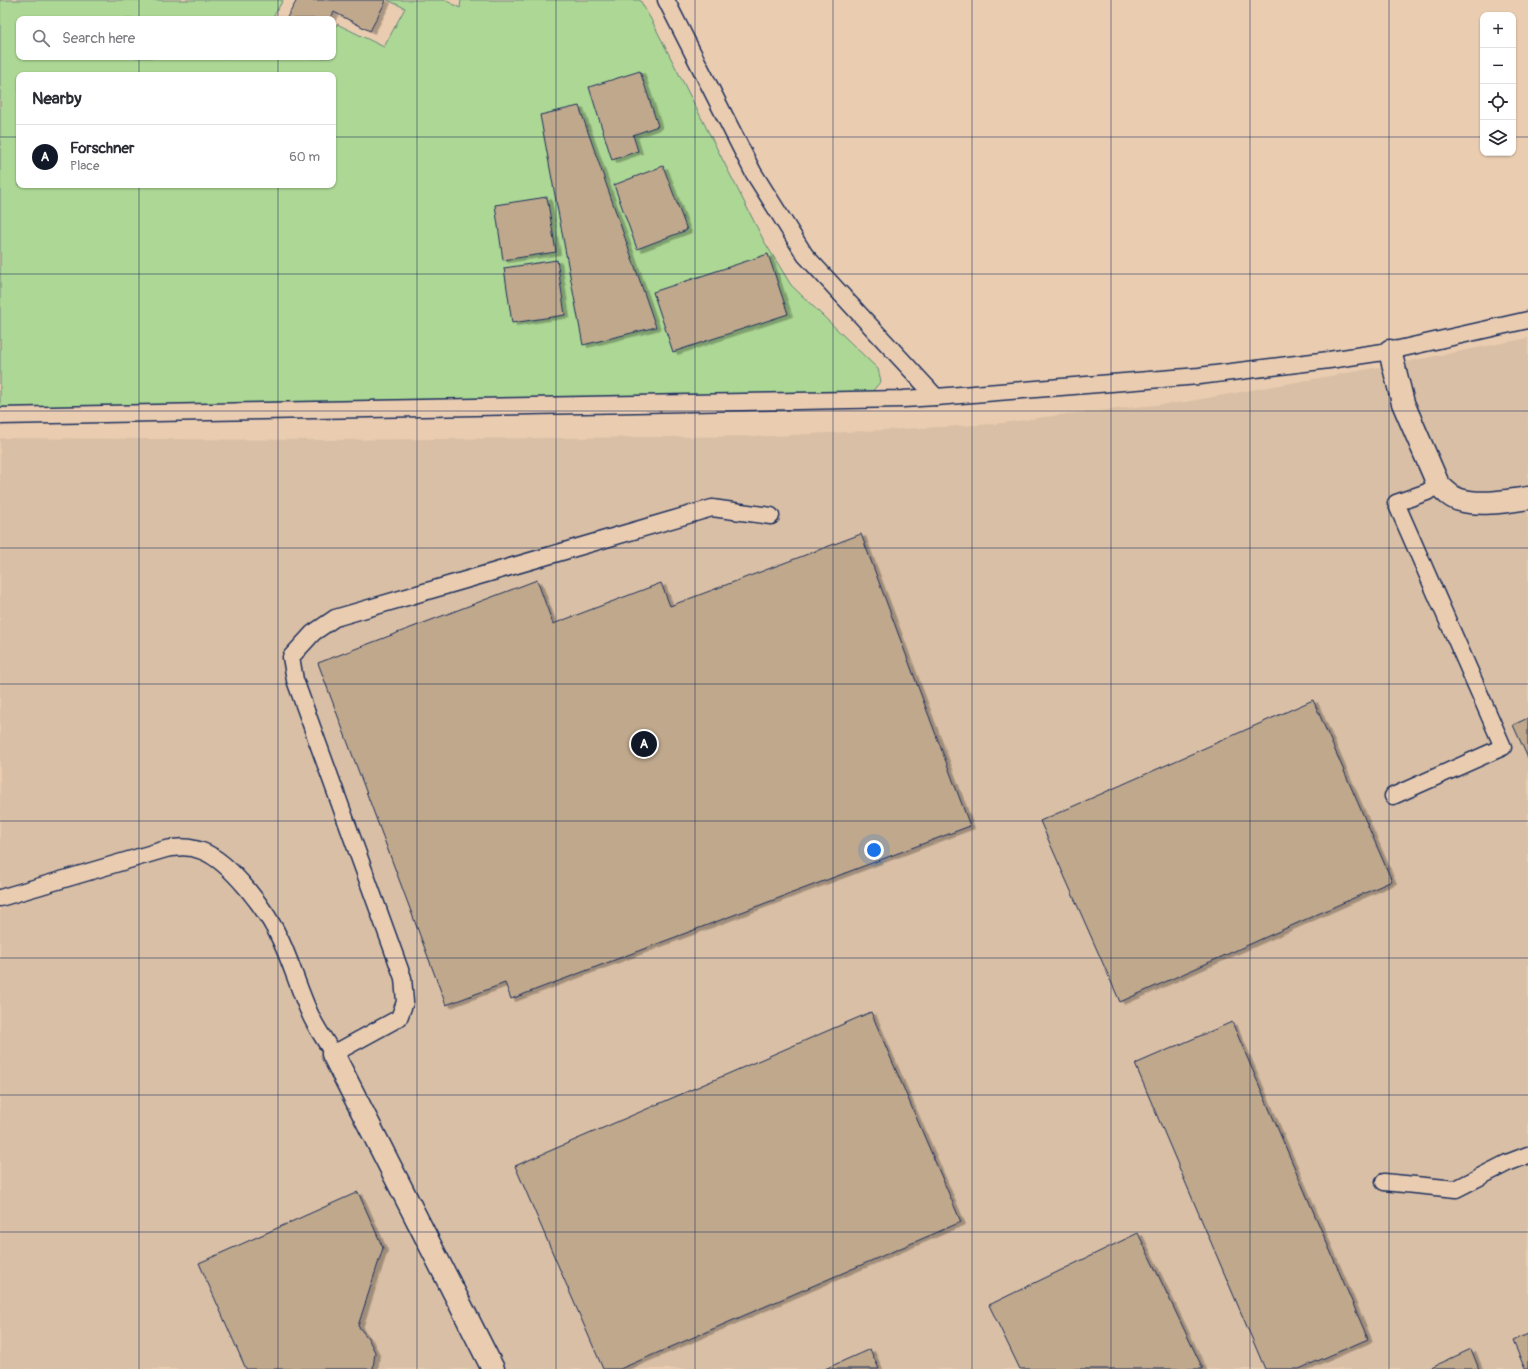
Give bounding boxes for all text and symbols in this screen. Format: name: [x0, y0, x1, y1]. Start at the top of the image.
map controls: [1480, 12, 1516, 156]
button: +: [1480, 12, 1516, 48]
search box: [16, 16, 336, 60]
icon: search: [30, 27, 52, 49]
text: Search here: [62, 29, 135, 48]
button: −: [1480, 48, 1516, 84]
button: locate: [1480, 84, 1516, 120]
text: Nearby: [32, 88, 81, 109]
button: layers: [1480, 120, 1516, 156]
text: Forschner: [70, 139, 134, 158]
text: A: [41, 149, 49, 165]
text: 60 m: [289, 149, 320, 165]
text: Place: [70, 158, 99, 174]
pin: A: [631, 729, 657, 759]
your location: [864, 840, 884, 860]

